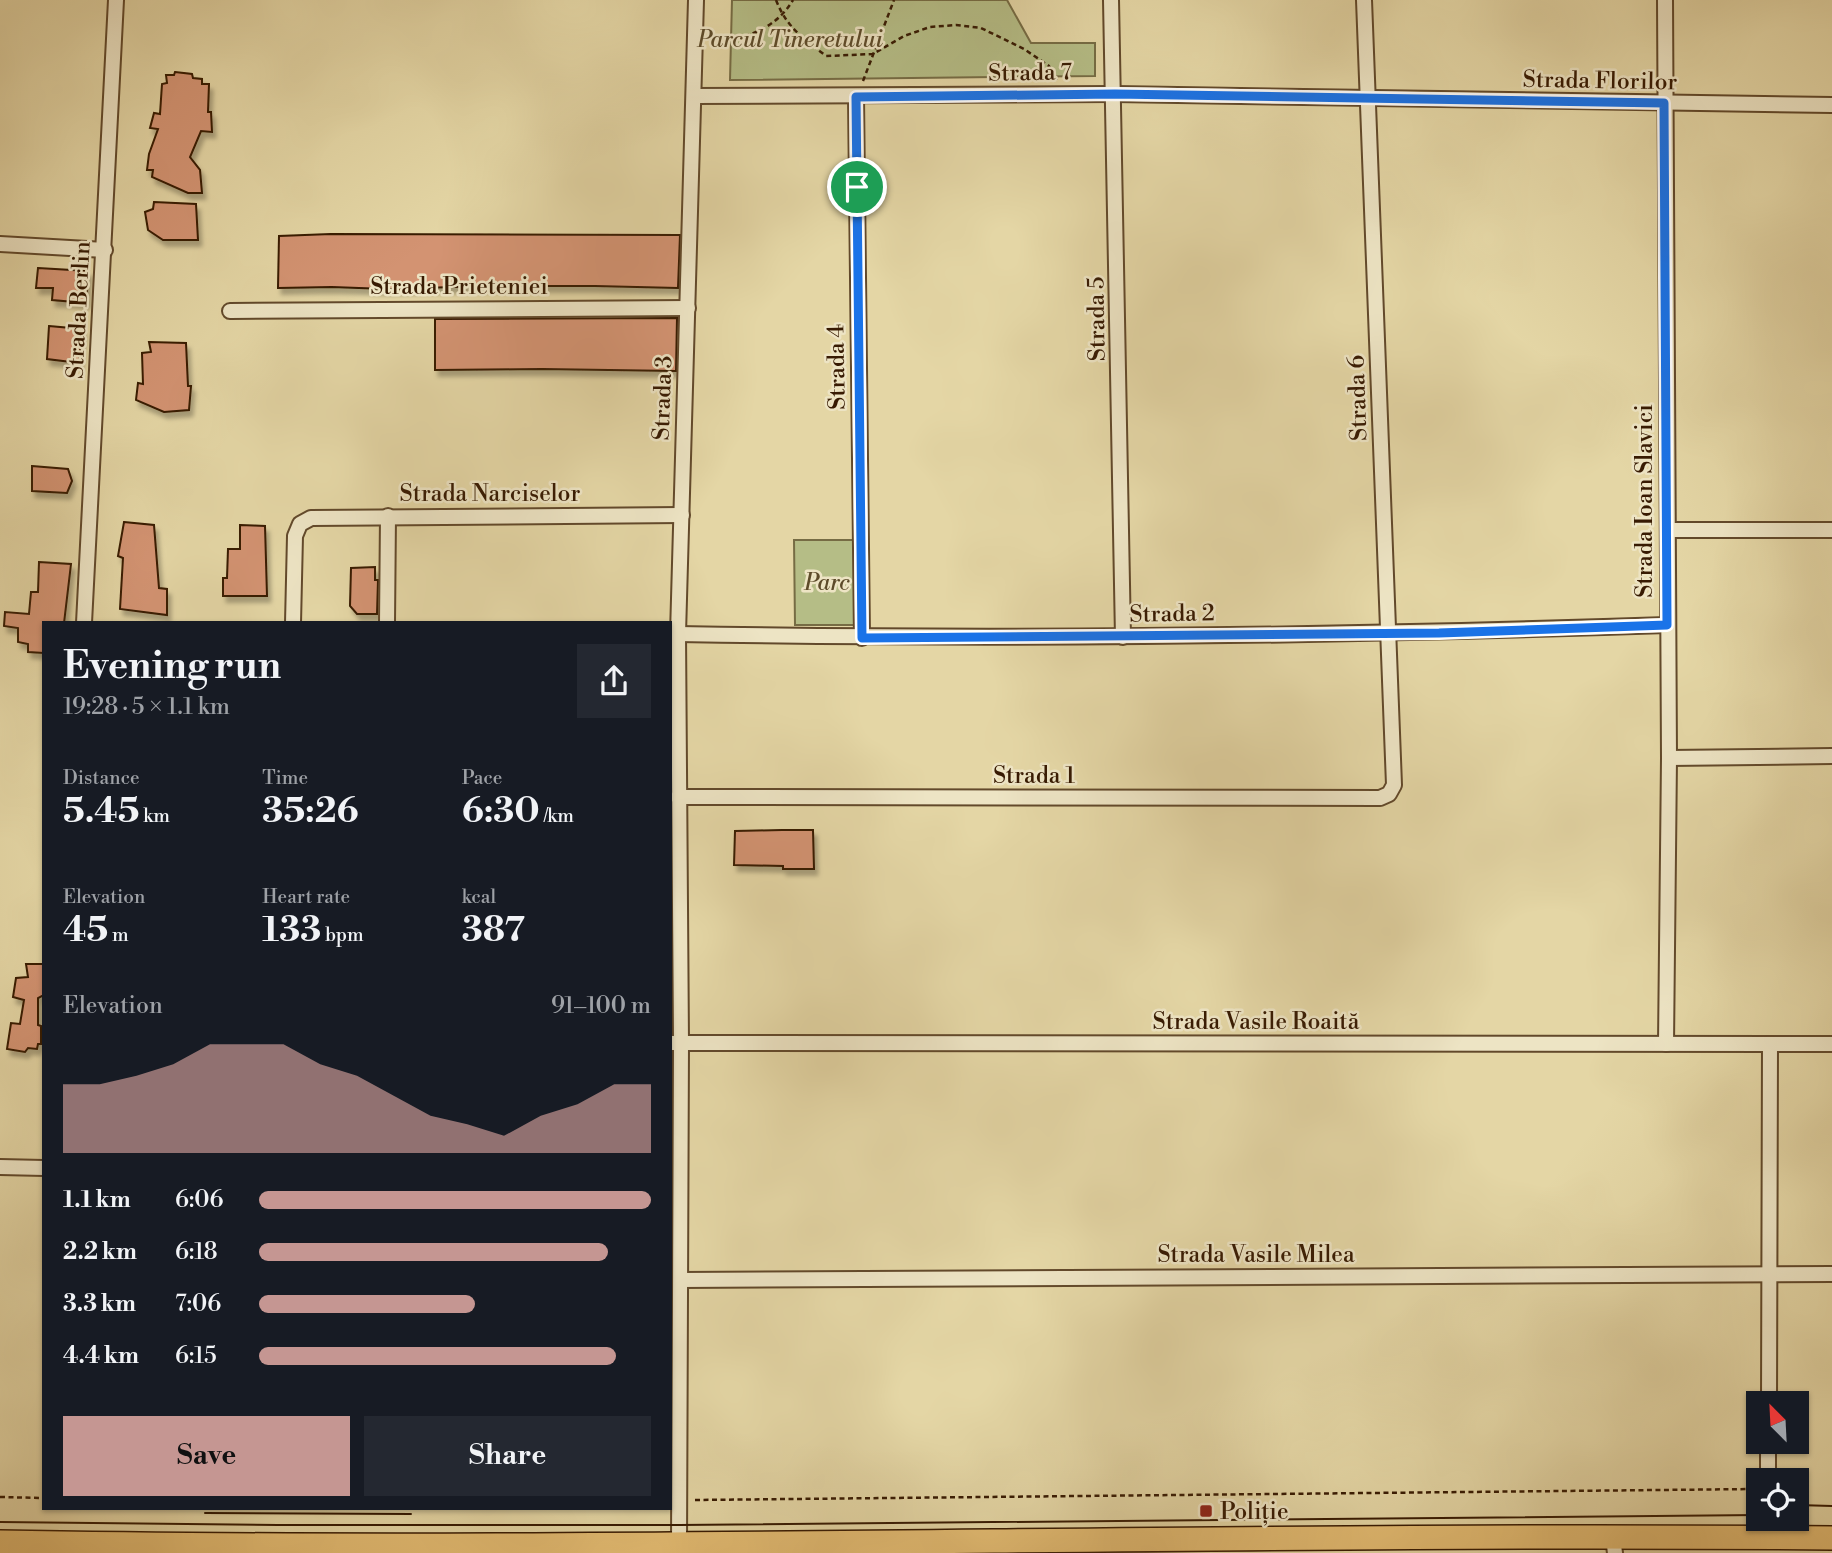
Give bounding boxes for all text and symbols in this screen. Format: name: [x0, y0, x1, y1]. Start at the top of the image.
park label: Parcul Tineretului: [696, 26, 884, 54]
street label: Strada 7: [988, 58, 1073, 88]
street label: Strada Florilor: [1522, 66, 1678, 96]
pin: [827, 157, 887, 217]
icon: arrive: [838, 168, 876, 206]
street label: Strada Berlin: [61, 240, 97, 380]
street label: Strada Prieteniei: [370, 273, 548, 301]
street label: Strada 5: [1082, 276, 1112, 362]
street label: Strada 4: [822, 324, 852, 410]
street label: Strada 6: [1343, 354, 1373, 442]
street label: Strada 3: [648, 355, 678, 441]
street label: Strada Ioan Slavici: [1631, 404, 1659, 598]
street label: Strada Narciselor: [400, 480, 580, 508]
park label: Parc: [803, 569, 850, 597]
street label: Strada 2: [1129, 599, 1215, 629]
text: Evening run: [63, 643, 281, 690]
button: share: [577, 644, 651, 718]
text: 19:28 · 5 × 1.1 km: [63, 693, 230, 721]
street label: Strada 1: [993, 762, 1075, 790]
text: Distance: [63, 766, 140, 790]
text: Time: [262, 766, 308, 790]
text: Pace: [462, 766, 502, 790]
text: 5.45: [63, 790, 139, 833]
text: 35:26: [262, 790, 359, 833]
text: 6:30: [462, 790, 540, 833]
text: km: [139, 804, 170, 828]
text: /km: [540, 804, 574, 828]
text: Elevation: [63, 885, 145, 909]
text: Heart rate: [262, 885, 350, 909]
text: kcal: [462, 885, 496, 909]
text: 45: [63, 909, 108, 952]
text: 133: [262, 909, 321, 952]
text: 387: [462, 909, 525, 952]
text: m: [108, 923, 129, 947]
text: bpm: [321, 923, 364, 947]
text: Elevation: [63, 992, 163, 1020]
text: 91–100 m: [551, 992, 651, 1020]
street label: Strada Vasile Roaită: [1153, 1008, 1360, 1036]
text: 1.1 km: [63, 1186, 131, 1214]
text: 6:06: [175, 1186, 223, 1214]
text: 2.2 km: [63, 1238, 137, 1266]
text: 6:18: [175, 1238, 218, 1266]
street label: Strada Vasile Milea: [1157, 1241, 1355, 1269]
text: 3.3 km: [63, 1290, 136, 1318]
text: 7:06: [175, 1290, 221, 1318]
text: 4.4 km: [63, 1342, 139, 1370]
text: 6:15: [175, 1342, 217, 1370]
north arrow: [1746, 1391, 1810, 1454]
map controls: [1746, 1391, 1809, 1531]
button: Save: [63, 1416, 350, 1496]
button: Share: [364, 1416, 651, 1496]
button: locate: [1746, 1468, 1809, 1531]
place label: Poliție: [1220, 1498, 1289, 1526]
marker: Poliție: [1198, 1503, 1214, 1519]

